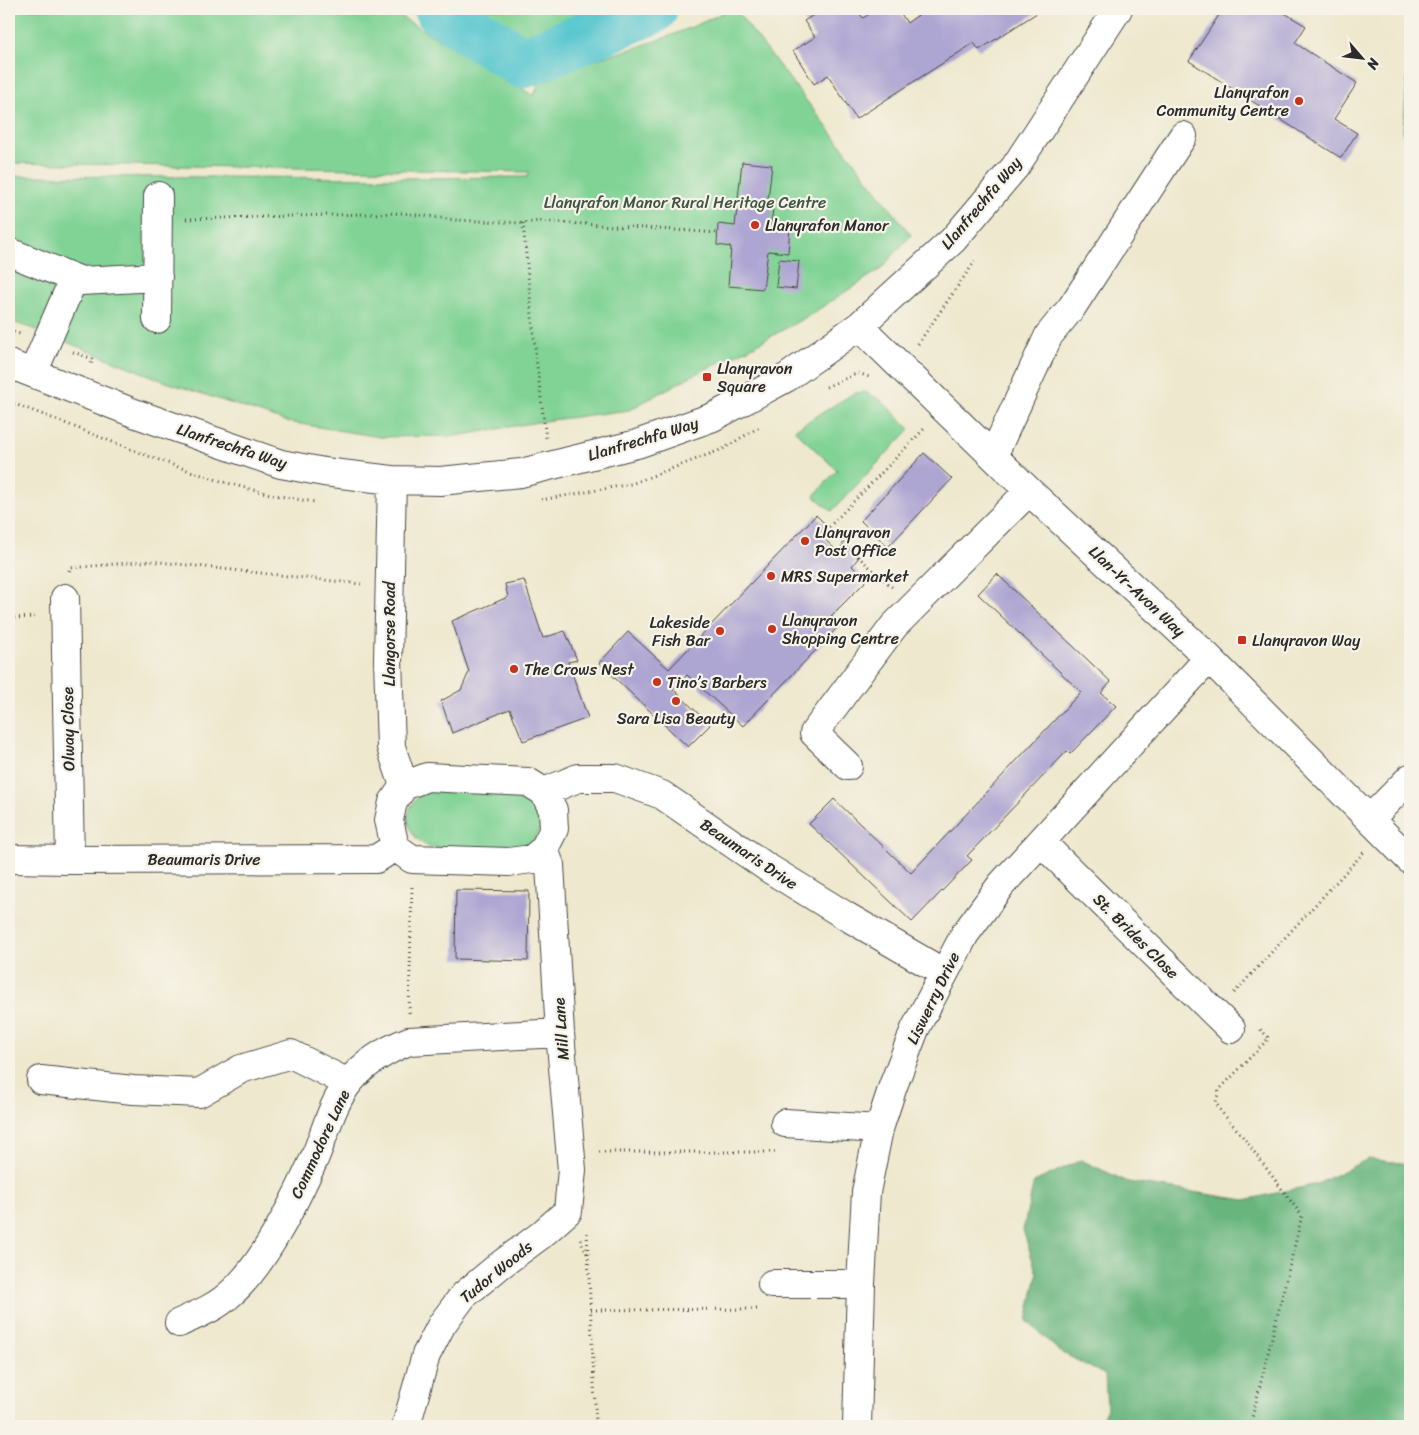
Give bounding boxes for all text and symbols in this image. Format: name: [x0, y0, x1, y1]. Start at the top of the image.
north arrow: [1336, 32, 1386, 82]
text: N: [1360, 53, 1387, 74]
place label: Llanyrafon Community Centre: [1157, 78, 1289, 125]
marker: Llanyrafon Community Centre: [1293, 95, 1305, 107]
street label: Llanfrechfa Way: [933, 149, 1029, 256]
park label: Llanyrafon Manor Rural Heritage Centre: [544, 188, 826, 217]
place label: Llanyrafon Manor: [765, 211, 890, 240]
marker: Llanyrafon Manor: [749, 219, 761, 231]
place label: Llanyravon Square: [717, 354, 793, 401]
marker: Llanyravon Square: [701, 371, 713, 383]
street label: Llanfrechfa Way: [584, 408, 703, 470]
street label: Llanfrechfa Way: [173, 414, 292, 478]
place label: Llanyravon Post Office: [815, 518, 897, 565]
marker: Llanyravon Post Office: [799, 535, 811, 547]
street label: Llan-Yr-Avon Way: [1082, 538, 1193, 645]
place label: MRS Supermarket: [781, 562, 909, 591]
marker: MRS Supermarket: [765, 570, 777, 582]
street label: Llangorse Road: [375, 580, 404, 686]
place label: Llanyravon Shopping Centre: [782, 606, 899, 653]
place label: Lakeside Fish Bar: [649, 608, 711, 655]
marker: Llanyravon Shopping Centre: [766, 623, 778, 635]
marker: Lakeside Fish Bar: [714, 625, 726, 637]
place label: Llanyravon Way: [1252, 626, 1361, 655]
marker: Llanyravon Way: [1236, 634, 1248, 646]
place label: The Crows Nest: [524, 655, 634, 684]
marker: The Crows Nest: [508, 663, 520, 675]
place label: Tino’s Barbers: [667, 668, 767, 697]
marker: Tino’s Barbers: [651, 676, 663, 688]
street label: Olway Close: [53, 686, 83, 771]
marker: Sara Lisa Beauty: [670, 695, 682, 707]
place label: Sara Lisa Beauty: [617, 704, 736, 733]
street label: Beaumaris Drive: [694, 810, 804, 898]
street label: Beaumaris Drive: [147, 845, 261, 874]
street label: St. Brides Close: [1086, 886, 1186, 986]
street label: Liswerry Drive: [898, 947, 968, 1049]
street label: Mill Lane: [544, 996, 578, 1061]
street label: Commodore Lane: [282, 1084, 358, 1204]
street label: Tudor Woods: [453, 1233, 540, 1311]

